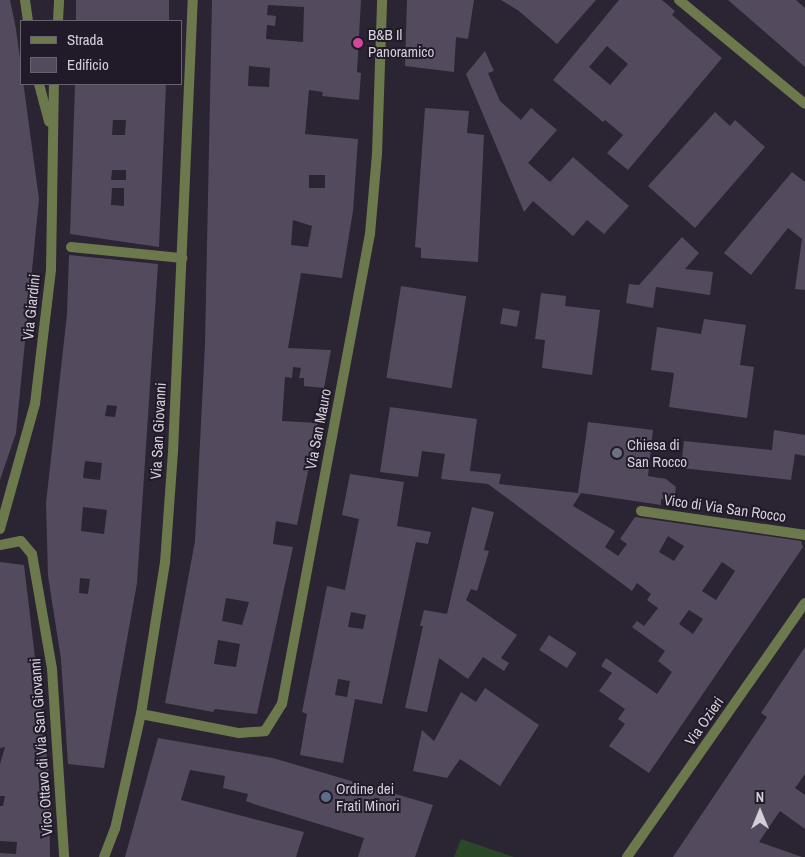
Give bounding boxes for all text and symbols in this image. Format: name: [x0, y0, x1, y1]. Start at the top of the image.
legend: [20, 20, 182, 85]
place label: B&B Il Panoramico: [368, 25, 434, 60]
text: Strada: [67, 29, 103, 50]
marker: B&B Il Panoramico: [352, 37, 364, 49]
text: Edificio: [67, 54, 109, 75]
street label: Via Giardini: [19, 273, 43, 341]
street label: Via San Giovanni: [146, 382, 170, 480]
street label: Via San Mauro: [301, 387, 335, 471]
place label: Chiesa di San Rocco: [627, 435, 687, 470]
marker: Chiesa di San Rocco: [611, 447, 623, 459]
street label: Vico di Via San Rocco: [663, 491, 787, 525]
street label: Vico Ottavo di Via San Giovanni: [26, 658, 56, 836]
street label: Via Ozieri: [681, 693, 727, 749]
place label: Ordine dei Frati Minori: [336, 779, 400, 814]
north arrow: [735, 787, 785, 837]
text: N: [756, 788, 764, 806]
marker: Ordine dei Frati Minori: [320, 791, 332, 803]

